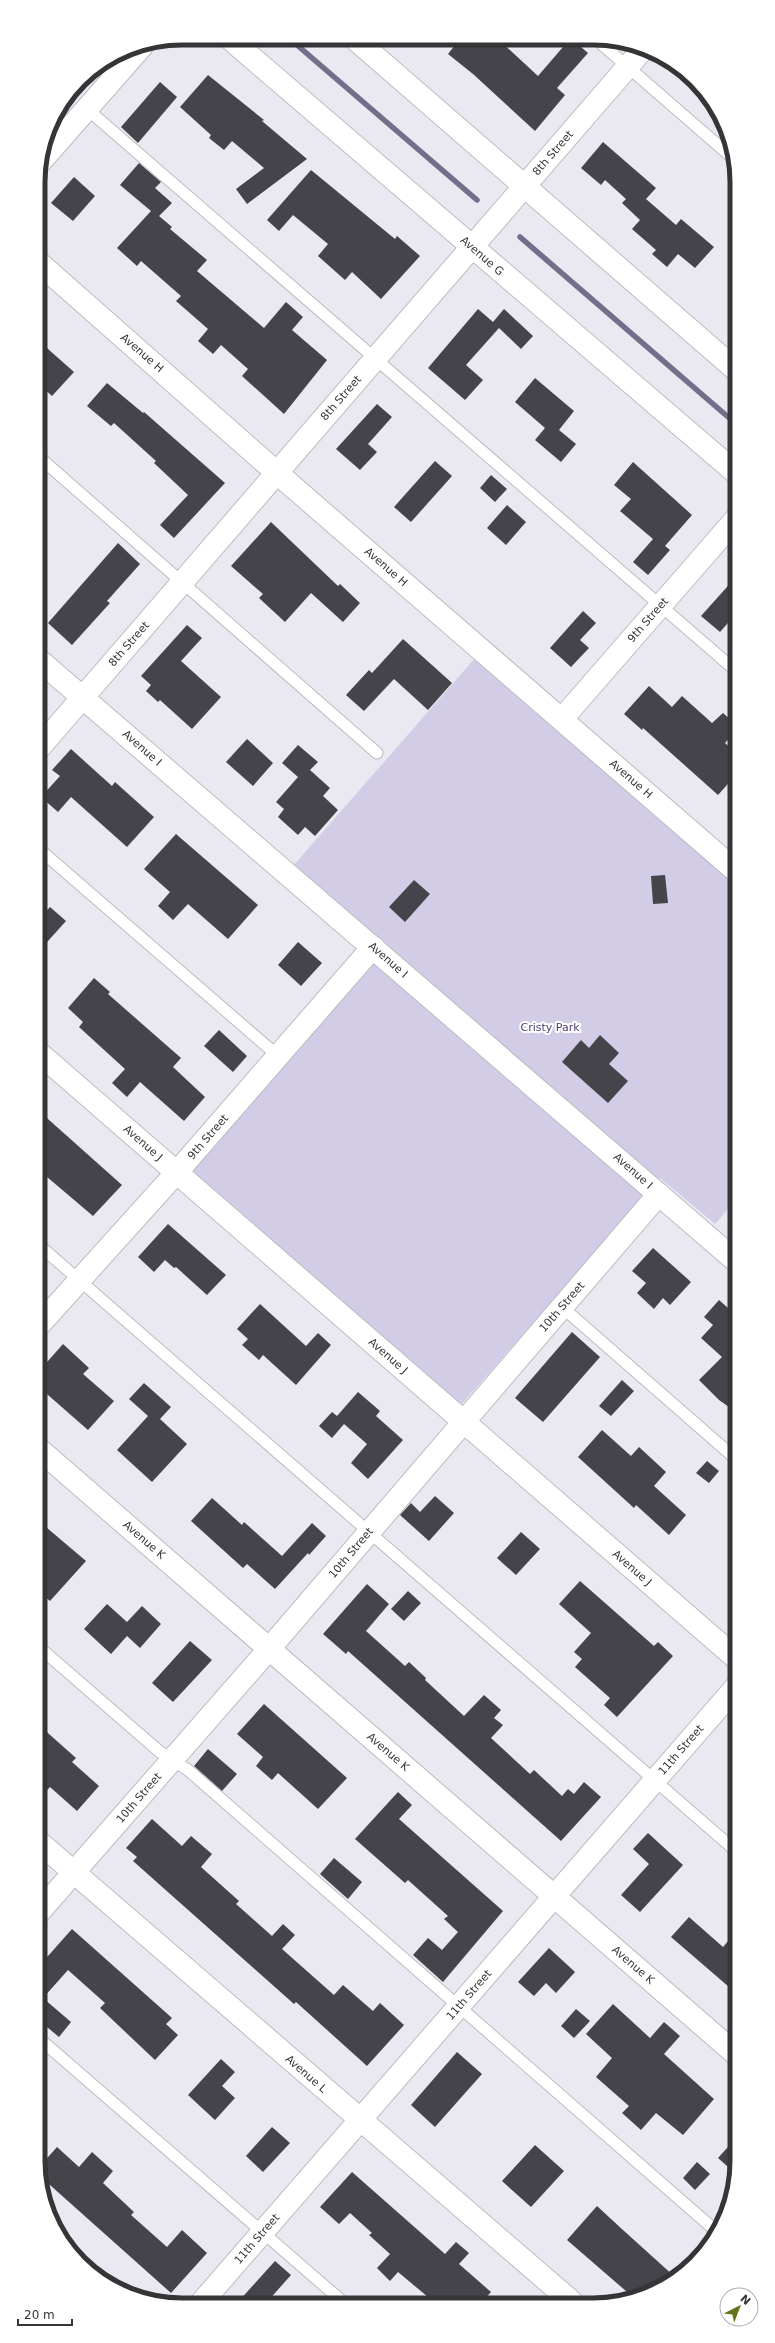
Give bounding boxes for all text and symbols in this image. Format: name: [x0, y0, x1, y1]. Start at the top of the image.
street label: 8th Street: [530, 127, 576, 178]
street label: Avenue G: [458, 234, 506, 278]
street label: Avenue H: [118, 331, 166, 375]
street label: 8th Street: [318, 372, 364, 423]
street label: Avenue H: [362, 545, 410, 589]
street label: 9th Street: [625, 594, 671, 645]
street label: 8th Street: [106, 618, 152, 669]
street label: Avenue I: [120, 727, 164, 769]
street label: Avenue H: [607, 757, 655, 801]
street label: Avenue I: [366, 939, 410, 981]
park label: Cristy Park: [520, 1021, 580, 1034]
street label: 9th Street: [185, 1111, 231, 1162]
street label: Avenue J: [121, 1122, 165, 1164]
street label: Avenue I: [611, 1150, 655, 1192]
street label: 10th Street: [537, 1279, 588, 1335]
street label: Avenue J: [366, 1335, 410, 1377]
street label: Avenue K: [120, 1518, 168, 1562]
street label: 10th Street: [326, 1524, 376, 1581]
street label: Avenue J: [610, 1547, 654, 1589]
street label: 11th Street: [656, 1722, 707, 1778]
street label: Avenue K: [364, 1730, 412, 1774]
street label: 10th Street: [114, 1770, 165, 1826]
street label: Avenue K: [609, 1943, 657, 1987]
street label: 11th Street: [444, 1967, 495, 2023]
street label: Avenue L: [283, 2053, 330, 2096]
street label: 11th Street: [232, 2211, 283, 2267]
north arrow: [719, 2287, 759, 2327]
text: N: [738, 2292, 753, 2308]
scale bar: [18, 2301, 72, 2327]
text: 20 m: [24, 2308, 55, 2322]

